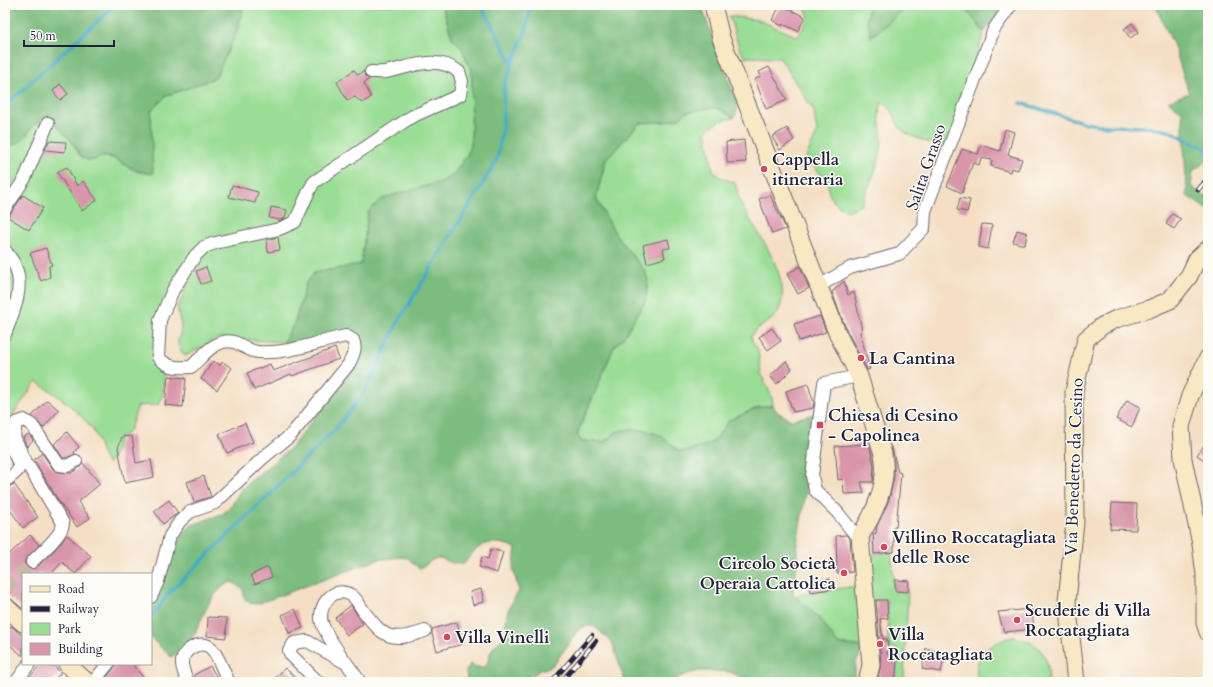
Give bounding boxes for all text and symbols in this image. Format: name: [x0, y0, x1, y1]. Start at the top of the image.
scale bar: [24, 22, 114, 48]
text: 50 m: [30, 28, 57, 44]
street label: Salita Grasso: [901, 121, 951, 213]
place label: Cappella itineraria: [772, 148, 844, 191]
marker: Cappella itineraria: [759, 164, 769, 174]
place label: La Cantina: [869, 347, 956, 370]
marker: La Cantina: [856, 353, 866, 363]
street label: Via Benedetto da Cesino: [1059, 378, 1089, 556]
place label: Chiesa di Cesino - Capolinea: [828, 404, 958, 447]
marker: Chiesa di Cesino - Capolinea: [815, 420, 825, 430]
place label: Villino Roccatagliata delle Rose: [892, 526, 1057, 569]
marker: Villino Roccatagliata delle Rose: [879, 542, 889, 552]
place label: Circolo Società Operaia Cattolica: [700, 552, 837, 595]
marker: Circolo Società Operaia Cattolica: [839, 568, 849, 578]
legend: [22, 573, 152, 665]
text: Road: [58, 581, 85, 597]
place label: Scuderie di Villa Roccatagliata: [1025, 599, 1151, 642]
text: Railway: [58, 601, 100, 617]
marker: Scuderie di Villa Roccatagliata: [1012, 615, 1022, 625]
text: Park: [58, 621, 82, 637]
place label: Villa Roccatagliata: [888, 623, 994, 666]
place label: Villa Vinelli: [455, 626, 549, 649]
marker: Villa Vinelli: [442, 632, 452, 642]
marker: Villa Roccatagliata: [875, 639, 885, 649]
text: Building: [58, 641, 103, 657]

